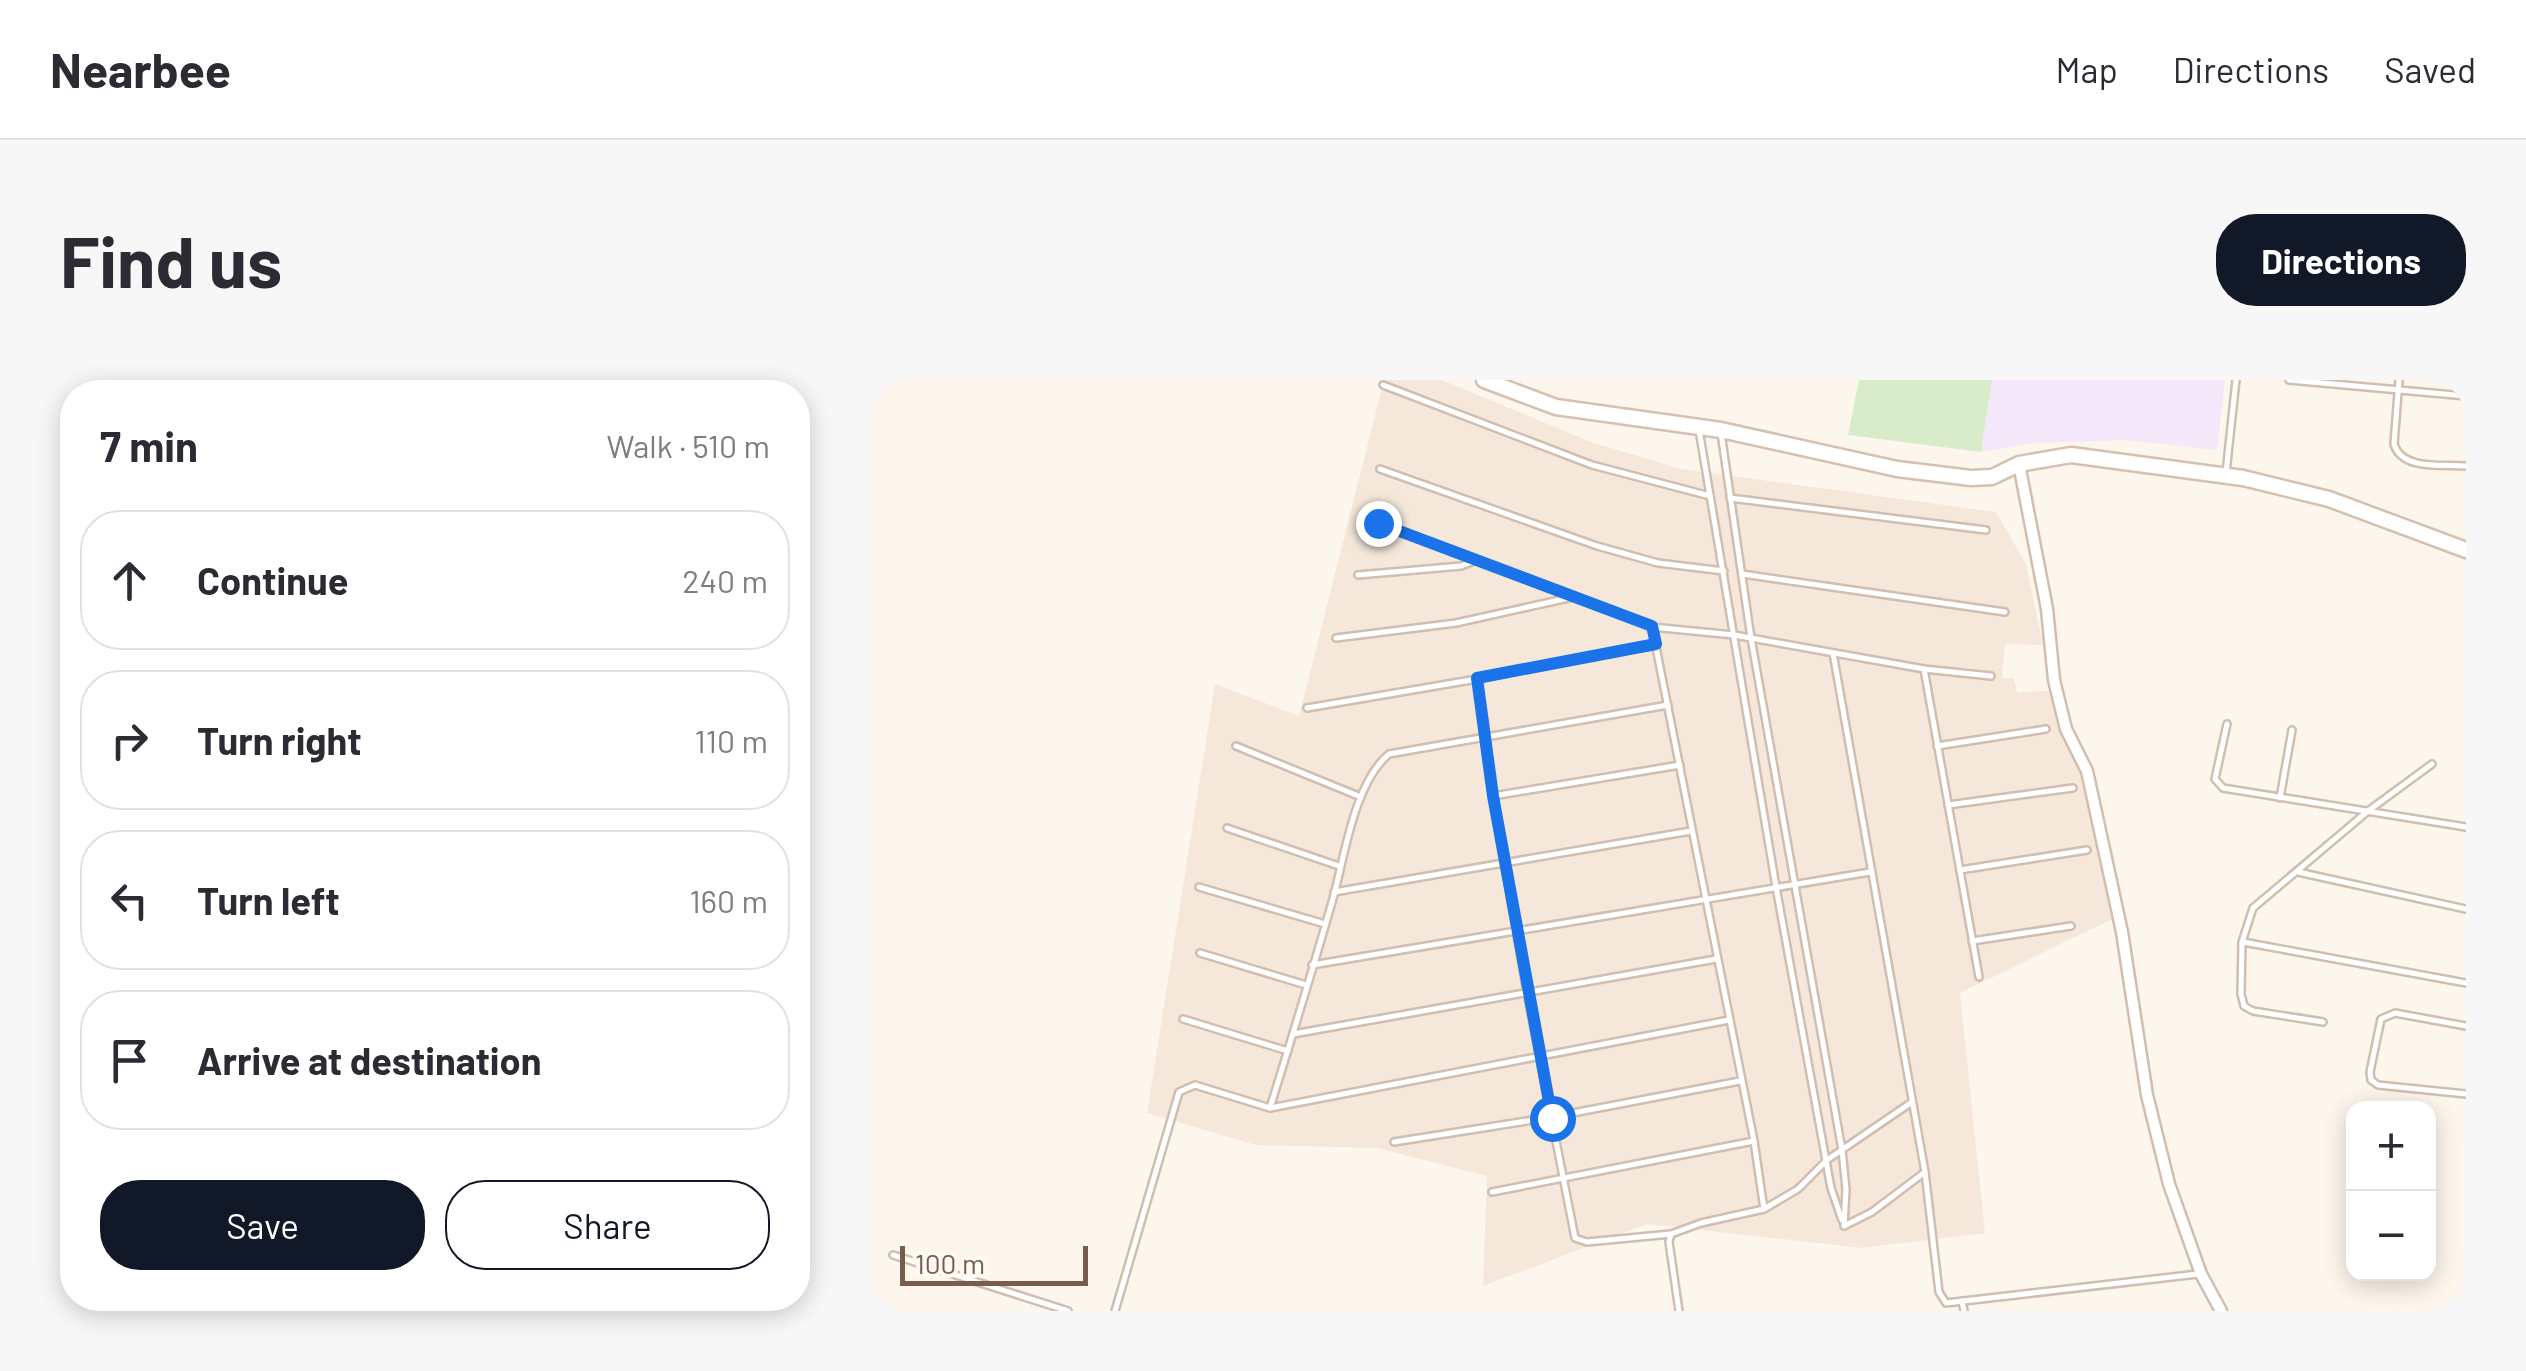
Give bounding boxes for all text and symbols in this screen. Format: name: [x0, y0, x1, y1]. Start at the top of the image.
text: Nearbee: [50, 40, 231, 98]
text: Map: [2056, 48, 2118, 90]
text: Directions: [2173, 48, 2329, 90]
text: Saved: [2384, 48, 2476, 90]
button: Directions: [2216, 214, 2466, 306]
text: Find us: [60, 218, 282, 302]
text: 7 min: [100, 420, 198, 470]
text: Walk · 510 m: [606, 426, 770, 464]
route end: [1356, 501, 1402, 547]
icon: ahead: [102, 553, 157, 608]
text: Continue: [197, 557, 348, 603]
text: 240 m: [682, 561, 768, 599]
icon: right: [102, 713, 157, 768]
text: Turn right: [197, 717, 362, 763]
text: 110 m: [695, 721, 768, 759]
icon: left: [102, 873, 157, 928]
text: Turn left: [197, 877, 340, 923]
text: 160 m: [689, 881, 768, 919]
icon: arrive: [102, 1033, 157, 1088]
text: Arrive at destination: [197, 1037, 542, 1083]
route start: [1530, 1096, 1576, 1142]
map controls: [2346, 1101, 2436, 1281]
button: +: [2346, 1101, 2436, 1191]
button: Save: [100, 1180, 425, 1270]
button: Share: [445, 1180, 770, 1270]
button: −: [2346, 1191, 2436, 1281]
scale bar: [900, 1241, 1088, 1286]
text: 100 m: [915, 1246, 985, 1280]

